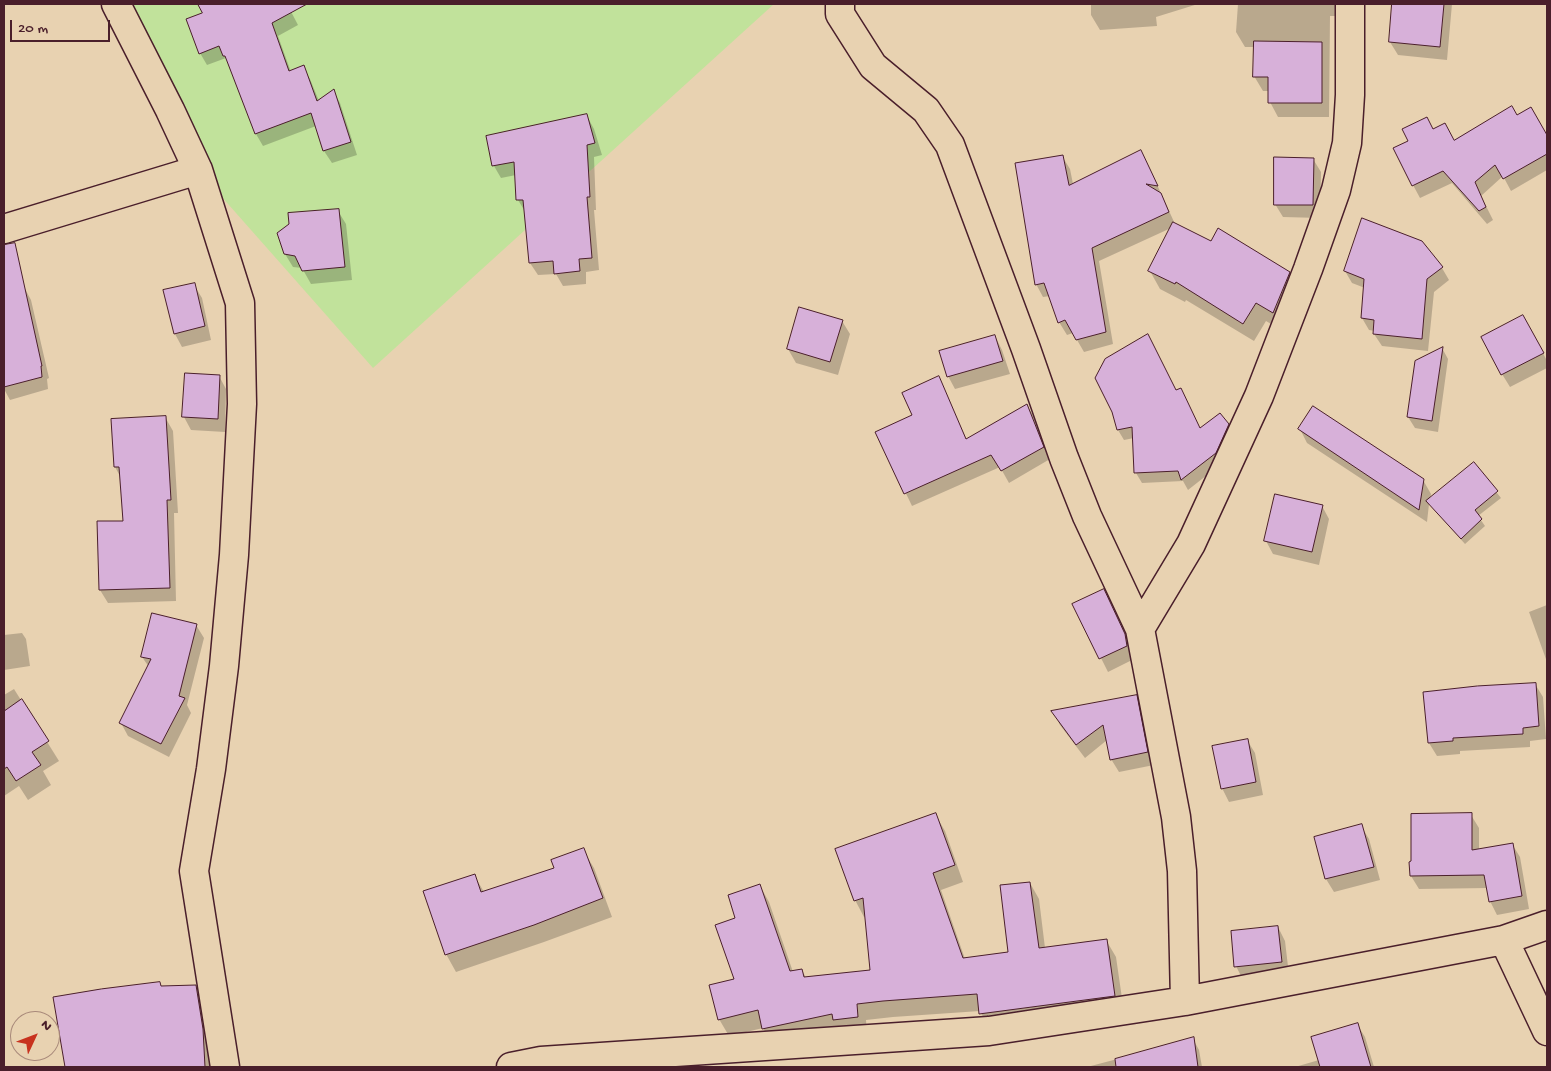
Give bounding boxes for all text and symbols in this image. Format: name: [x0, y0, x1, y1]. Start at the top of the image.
scale bar: [12, 10, 112, 42]
text: 20 m: [18, 20, 48, 38]
north arrow: [10, 1011, 60, 1061]
text: N: [36, 1017, 55, 1035]

